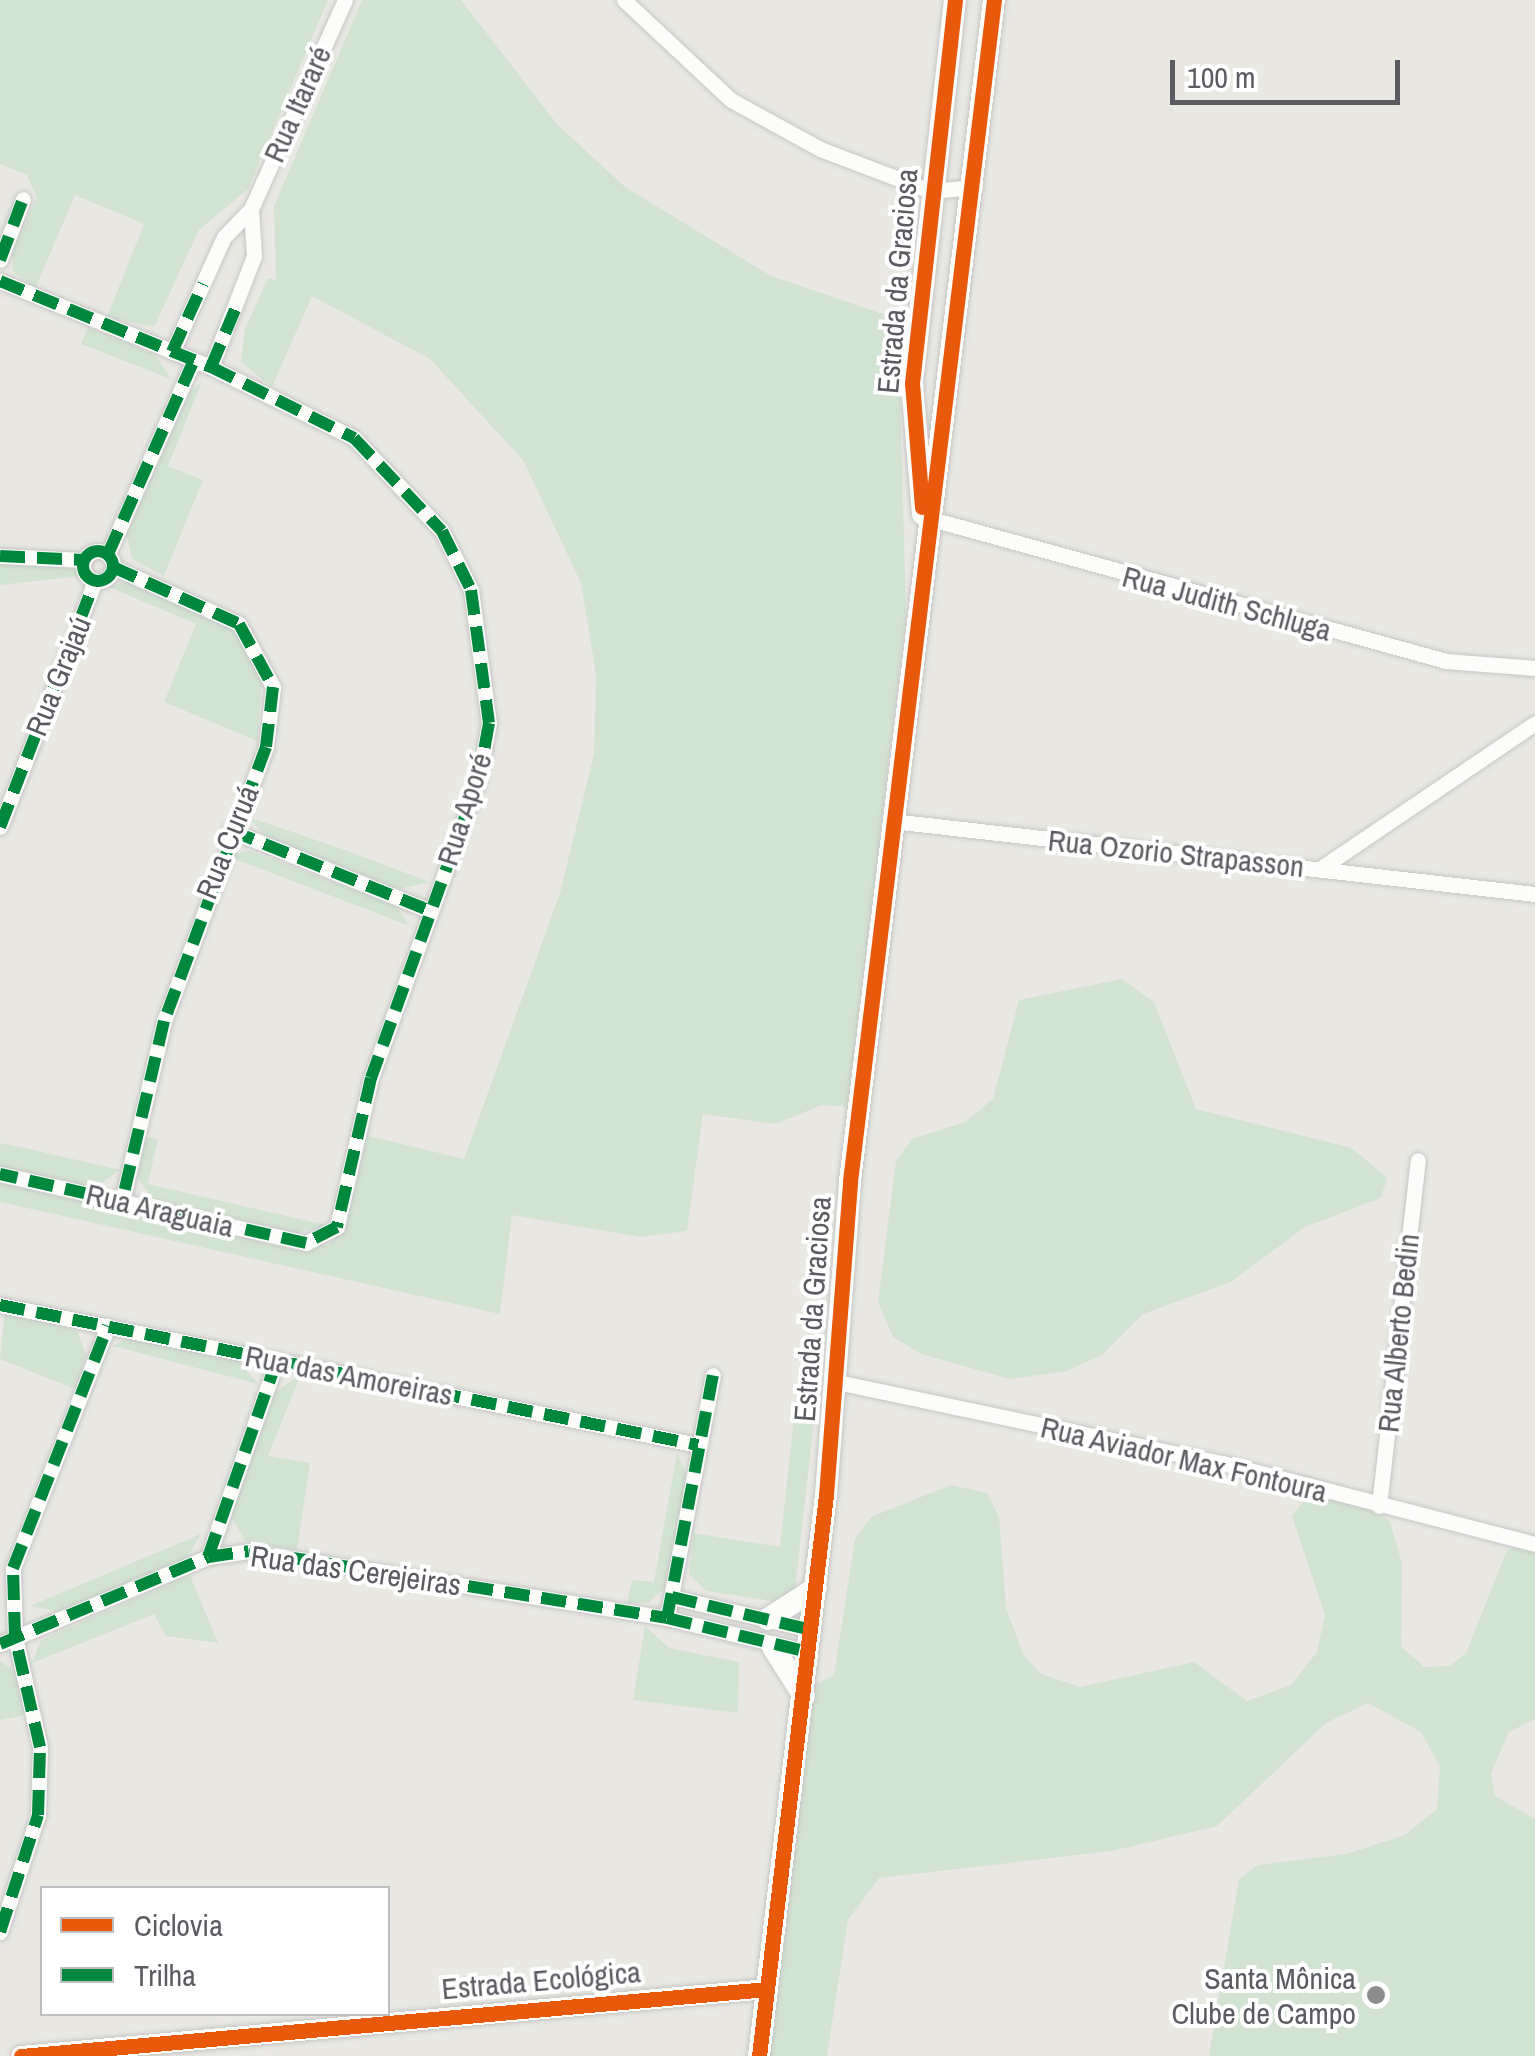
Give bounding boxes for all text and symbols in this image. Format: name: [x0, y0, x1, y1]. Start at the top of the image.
street label: Rua Itararé: [256, 40, 338, 168]
scale bar: [1175, 40, 1405, 102]
text: 100 m: [1187, 57, 1255, 97]
street label: Estrada da Graciosa: [869, 167, 925, 395]
street label: Rua Judith Schluga: [1119, 558, 1335, 648]
street label: Rua Grajaú: [18, 611, 98, 741]
street label: Rua Aporé: [429, 748, 499, 870]
street label: Rua Curuá: [188, 780, 266, 904]
street label: Rua Ozorio Strapasson: [1046, 822, 1306, 884]
street label: Rua Araguaia: [82, 1175, 238, 1245]
street label: Estrada da Graciosa: [786, 1195, 838, 1423]
street label: Rua Alberto Bedin: [1370, 1231, 1426, 1435]
street label: Rua das Amoreiras: [242, 1337, 456, 1413]
street label: Rua Aviador Max Fontoura: [1037, 1408, 1331, 1510]
street label: Rua das Cerejeiras: [249, 1537, 463, 1603]
legend: [40, 1886, 390, 2016]
text: Ciclovia: [134, 1905, 223, 1945]
street label: Estrada Ecológica: [440, 1953, 642, 2007]
text: Trilha: [134, 1955, 196, 1995]
place label: Santa Mônica Clube de Campo: [1171, 1960, 1356, 2030]
marker: Santa Mônica Clube de Campo: [1365, 1984, 1387, 2006]

